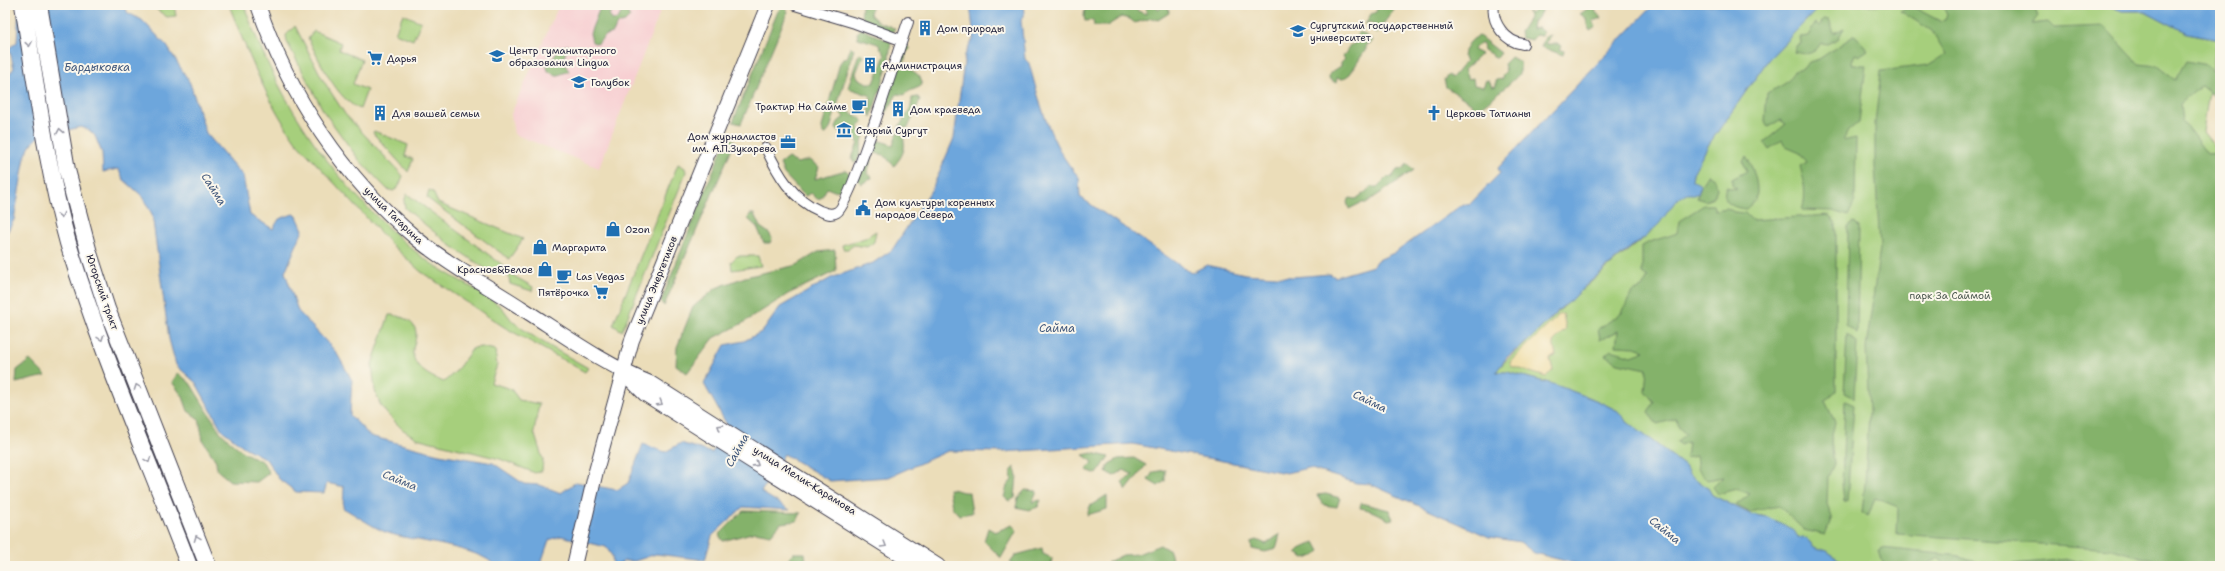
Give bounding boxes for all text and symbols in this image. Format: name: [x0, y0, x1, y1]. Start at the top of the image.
building icon: Дом природы: [916, 19, 934, 37]
place label: Сургутский государственный университет: [1310, 19, 1454, 44]
place label: Дом природы: [937, 22, 1004, 35]
school or university icon: Сургутский государственный университет: [1289, 22, 1307, 40]
one-way arrow: [24, 40, 33, 47]
place label: Центр гуманитарного образования Lingua: [509, 44, 616, 69]
school or university icon: Центр гуманитарного образования Lingua: [488, 47, 506, 65]
supermarket icon: Дарья: [366, 49, 384, 67]
place label: Дарья: [387, 52, 417, 65]
building icon: Администрация: [861, 56, 879, 74]
place label: Администрация: [882, 59, 962, 72]
water label: Бардыковка: [64, 60, 130, 75]
school or university icon: Голубок: [570, 73, 588, 91]
place label: Голубок: [591, 76, 630, 89]
cafe icon: Трактир На Сайме: [850, 97, 868, 115]
place label: Трактир На Сайме: [755, 100, 847, 113]
building icon: Дом краеведа: [889, 100, 907, 118]
place label: Дом краеведа: [910, 103, 981, 116]
building icon: Для вашей семьи: [371, 104, 389, 122]
church icon: Церковь Татианы: [1425, 104, 1443, 122]
place label: Для вашей семьи: [392, 107, 480, 120]
place label: Церковь Татианы: [1446, 107, 1531, 120]
museum icon: Старый Сургут: [835, 121, 853, 139]
place label: Старый Сургут: [856, 124, 928, 137]
one-way arrow: [57, 128, 65, 134]
place label: Дом журналистов им. А.П.Зукарева: [688, 130, 777, 155]
office icon: Дом журналистов им. А.П.Зукарева: [779, 133, 797, 151]
water label: Сайма: [198, 170, 230, 209]
street label: улица Гагарина: [361, 184, 427, 248]
place label: Дом культуры коренных народов Севера: [875, 196, 994, 221]
public building icon: Дом культуры коренных народов Севера: [854, 199, 872, 217]
one-way arrow: [57, 211, 65, 218]
shop icon: Ozon: [604, 220, 622, 238]
place label: Ozon: [625, 223, 650, 236]
street label: улица Энергетиков: [633, 234, 680, 326]
shop icon: Маргарита: [531, 238, 549, 256]
place label: Маргарита: [552, 241, 607, 254]
street label: Югорский тракт: [84, 253, 122, 332]
shop icon: Красное&Белое: [536, 260, 554, 278]
place label: Красное&Белое: [457, 263, 533, 276]
cafe icon: Las Vegas: [555, 267, 573, 285]
place label: Las Vegas: [576, 270, 625, 283]
supermarket icon: Пятёрочка: [592, 283, 610, 301]
place label: Пятёрочка: [538, 286, 590, 299]
park label: парк За Саймой: [1910, 289, 1991, 302]
water label: Сайма: [1039, 321, 1075, 336]
one-way arrow: [97, 335, 105, 342]
one-way arrow: [134, 383, 142, 390]
water label: Сайма: [1350, 387, 1389, 416]
one-way arrow: [656, 399, 663, 406]
one-way arrow: [717, 424, 724, 432]
water label: Сайма: [722, 431, 753, 470]
street label: улица Мелик-Карамова: [751, 443, 859, 518]
one-way arrow: [143, 456, 151, 463]
one-way arrow: [752, 460, 759, 467]
water label: Сайма: [380, 467, 419, 494]
water label: Сайма: [1646, 513, 1684, 548]
one-way arrow: [194, 535, 202, 542]
one-way arrow: [880, 540, 887, 548]

